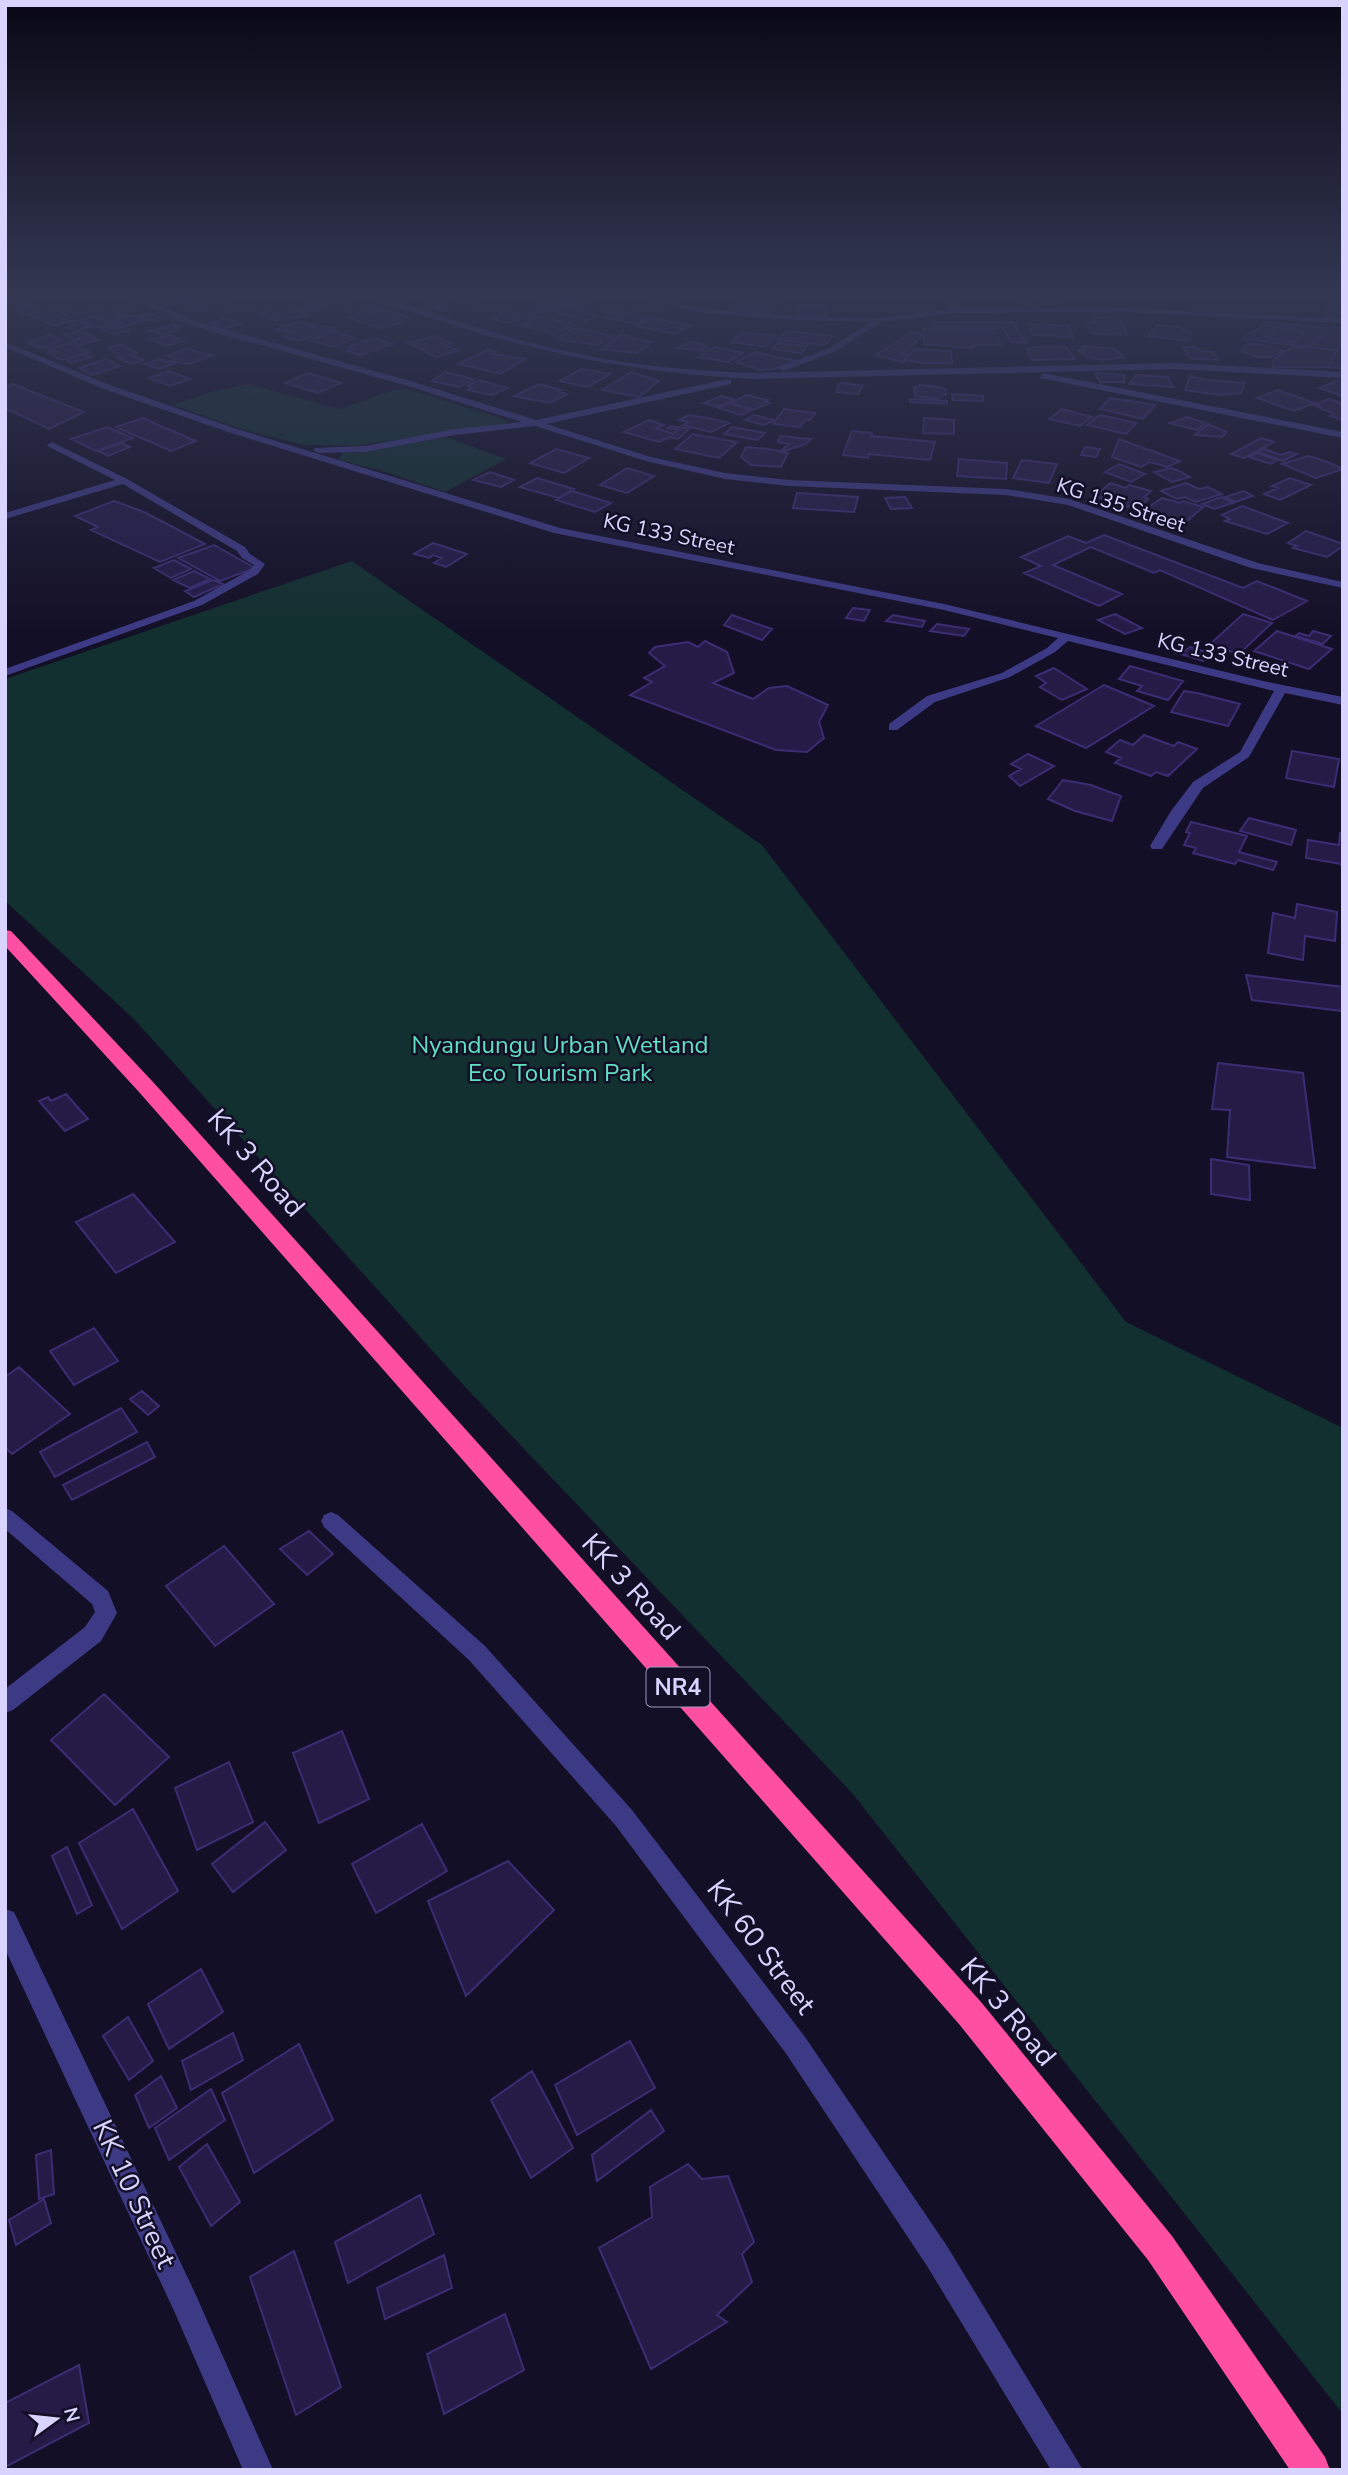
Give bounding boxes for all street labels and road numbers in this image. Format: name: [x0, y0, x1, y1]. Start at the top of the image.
street label: KG 135 Street: [1053, 471, 1189, 539]
street label: KG 133 Street: [601, 506, 738, 562]
street label: KG 133 Street: [1155, 626, 1292, 684]
street label: KK 3 Road: [199, 1101, 313, 1225]
street label: KK 3 Road: [573, 1525, 689, 1649]
road number: NR4: [646, 1668, 710, 1706]
street label: KK 60 Street: [698, 1872, 824, 2022]
street label: KK 3 Road: [951, 1949, 1065, 2075]
street label: KK 10 Street: [83, 2114, 185, 2274]

